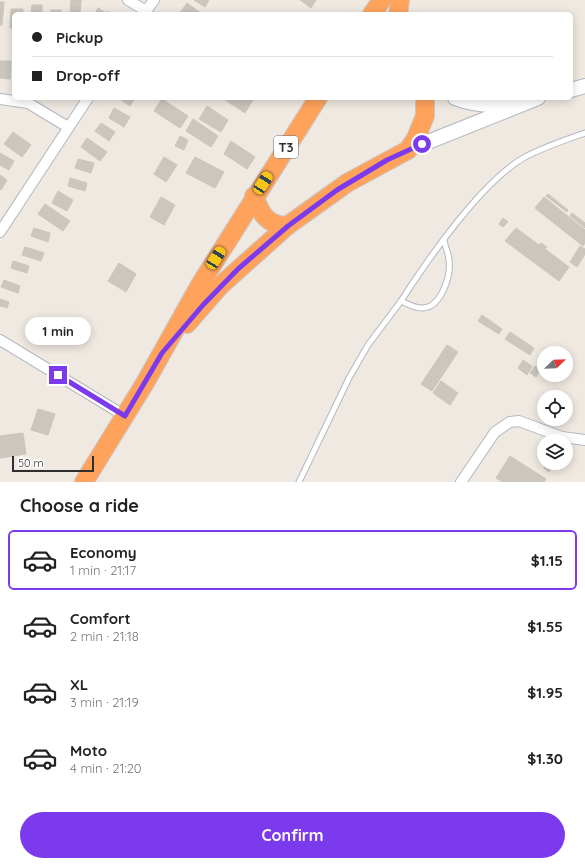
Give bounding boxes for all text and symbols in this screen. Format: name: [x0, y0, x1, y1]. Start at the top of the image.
text: Pickup: [56, 28, 103, 47]
text: Drop-off: [56, 66, 120, 85]
route start: [413, 135, 431, 153]
road number: T3: [274, 136, 298, 158]
car: [251, 170, 275, 196]
car: [205, 245, 227, 271]
callout: 1 min: [25, 317, 91, 345]
text: 1 min: [42, 323, 74, 339]
north arrow: [537, 346, 573, 382]
map controls: [537, 346, 573, 470]
route end: [49, 366, 67, 384]
button: locate: [537, 390, 573, 426]
button: layers: [537, 434, 573, 470]
scale bar: [12, 454, 94, 473]
text: 50 m: [18, 456, 44, 470]
text: Choose a ride: [20, 494, 139, 517]
icon: car: [22, 542, 58, 578]
text: Economy: [70, 543, 137, 562]
text: $1.15: [531, 551, 563, 570]
text: 1 min · 21:17: [70, 562, 136, 578]
icon: car: [22, 608, 58, 644]
text: Comfort: [70, 609, 131, 628]
text: $1.55: [527, 617, 563, 636]
text: 2 min · 21:18: [70, 628, 139, 644]
icon: car: [22, 674, 58, 710]
text: XL: [70, 675, 88, 694]
text: $1.95: [527, 683, 563, 702]
text: 3 min · 21:19: [70, 694, 139, 710]
icon: car: [22, 740, 58, 776]
text: Moto: [70, 741, 107, 760]
text: $1.30: [527, 749, 563, 768]
text: 4 min · 21:20: [70, 760, 142, 776]
button: Confirm: [20, 812, 565, 858]

